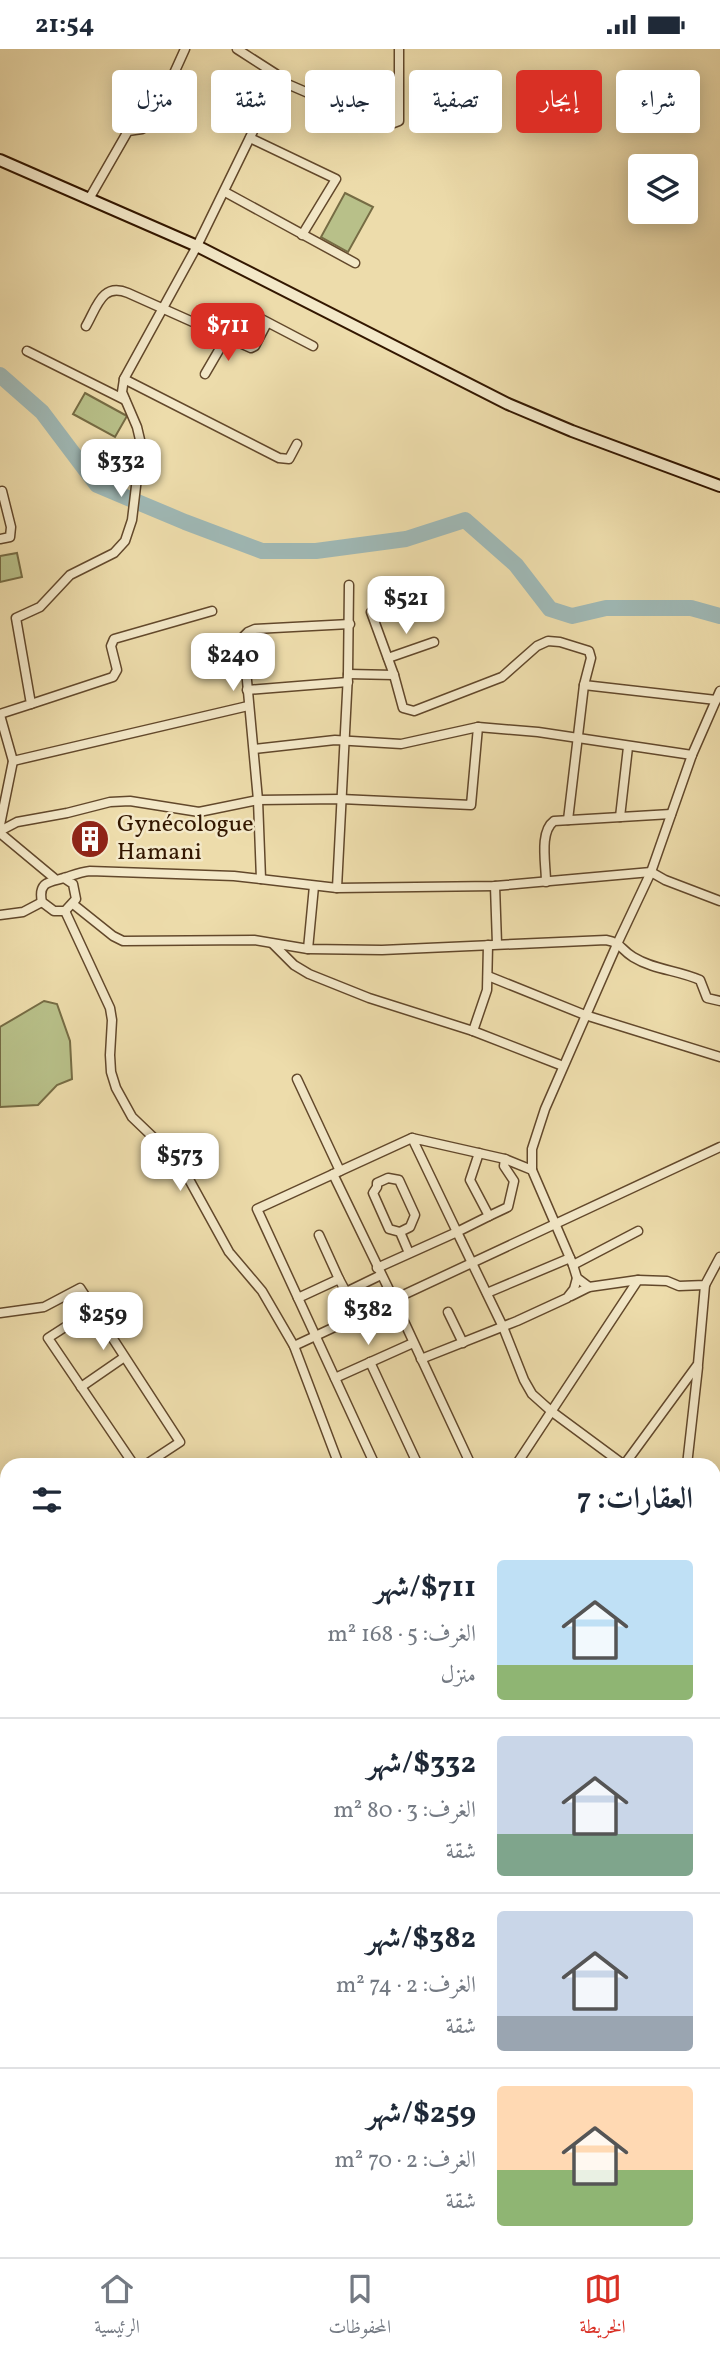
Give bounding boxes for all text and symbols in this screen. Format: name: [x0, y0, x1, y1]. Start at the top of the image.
text: 21:54: [35, 7, 95, 43]
chip: منزل: [112, 70, 197, 133]
chip: شقة: [211, 70, 291, 133]
chip: جديد: [305, 70, 395, 133]
chip: تصفية: [409, 70, 502, 133]
chip: إيجار: [516, 70, 602, 133]
chip: شراء: [616, 70, 700, 133]
map controls: [628, 154, 698, 224]
button: layers: [628, 154, 698, 224]
pin: $711: [187, 303, 269, 363]
text: $711: [207, 310, 249, 342]
pin: $332: [80, 440, 162, 499]
text: $332: [97, 446, 145, 478]
pin: $521: [365, 577, 447, 636]
text: $521: [383, 583, 429, 615]
pin: $240: [192, 633, 274, 693]
text: $240: [207, 640, 259, 672]
place label: Gynécologue Hamani: [117, 808, 254, 870]
building icon: Gynécologue Hamani: [69, 818, 111, 860]
pin: $573: [139, 1133, 221, 1193]
text: $573: [157, 1140, 203, 1172]
pin: $382: [327, 1287, 409, 1347]
pin: $259: [62, 1293, 144, 1352]
text: $382: [344, 1294, 392, 1326]
text: $259: [79, 1299, 127, 1331]
text: العقارات: 7: [577, 1479, 693, 1521]
icon: filters: [28, 1481, 66, 1519]
text: $711/شهر: [375, 1567, 476, 1609]
icon: home: [553, 1588, 637, 1672]
text: الغرف: 5 · 168 m²: [328, 1619, 476, 1651]
text: منزل: [441, 1660, 476, 1692]
text: $332/شهر: [367, 1743, 476, 1785]
icon: home: [553, 1764, 637, 1848]
text: الغرف: 3 · 80 m²: [334, 1795, 476, 1827]
text: شقة: [446, 1836, 476, 1868]
text: $382/شهر: [366, 1918, 476, 1960]
icon: home: [553, 1939, 637, 2023]
text: الغرف: 2 · 74 m²: [336, 1970, 476, 2002]
text: شقة: [446, 2011, 476, 2043]
text: $259/شهر: [367, 2093, 476, 2135]
icon: home: [553, 2114, 637, 2198]
text: الغرف: 2 · 70 m²: [334, 2145, 476, 2177]
text: شقة: [446, 2186, 476, 2218]
tab: الرئيسية: [94, 2270, 140, 2345]
tab: المحفوظات: [328, 2270, 391, 2345]
tab: الخريطة: [580, 2270, 626, 2345]

